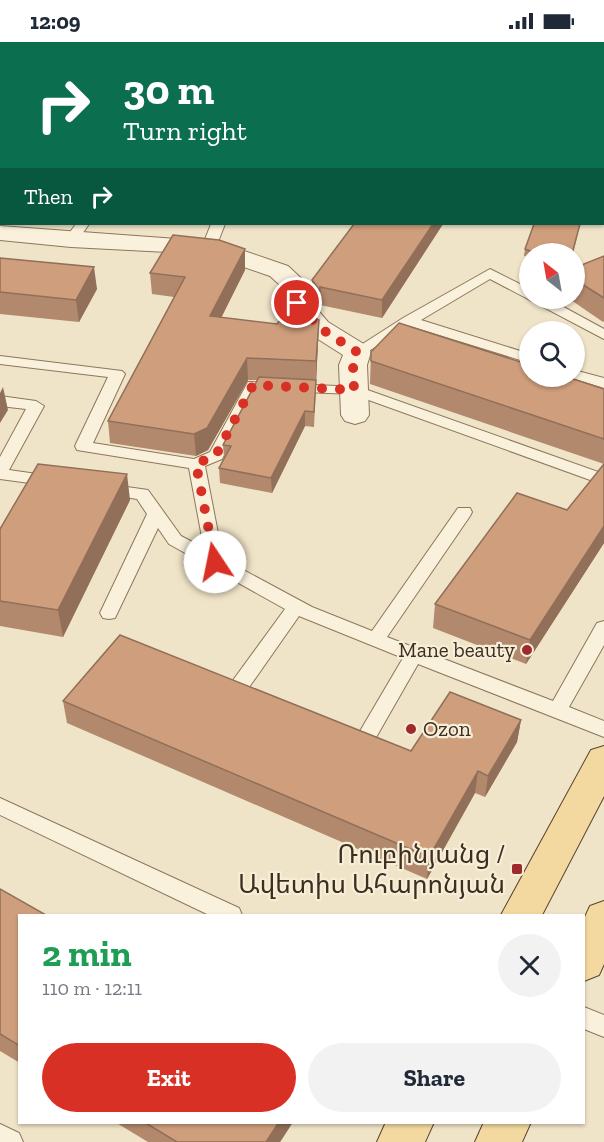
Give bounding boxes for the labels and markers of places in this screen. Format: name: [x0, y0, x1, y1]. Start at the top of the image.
pin: [271, 277, 322, 328]
place label: Mane beauty: [398, 637, 515, 662]
marker: Mane beauty: [520, 643, 534, 657]
place label: Ozon: [423, 716, 471, 741]
marker: Ozon: [404, 722, 418, 736]
place label: Ռուբինյանց / Ավետիս Ահարոնյան: [238, 838, 505, 900]
marker: Ռուբինյանց / Ավետիս Ահարոնյան: [510, 862, 524, 876]

